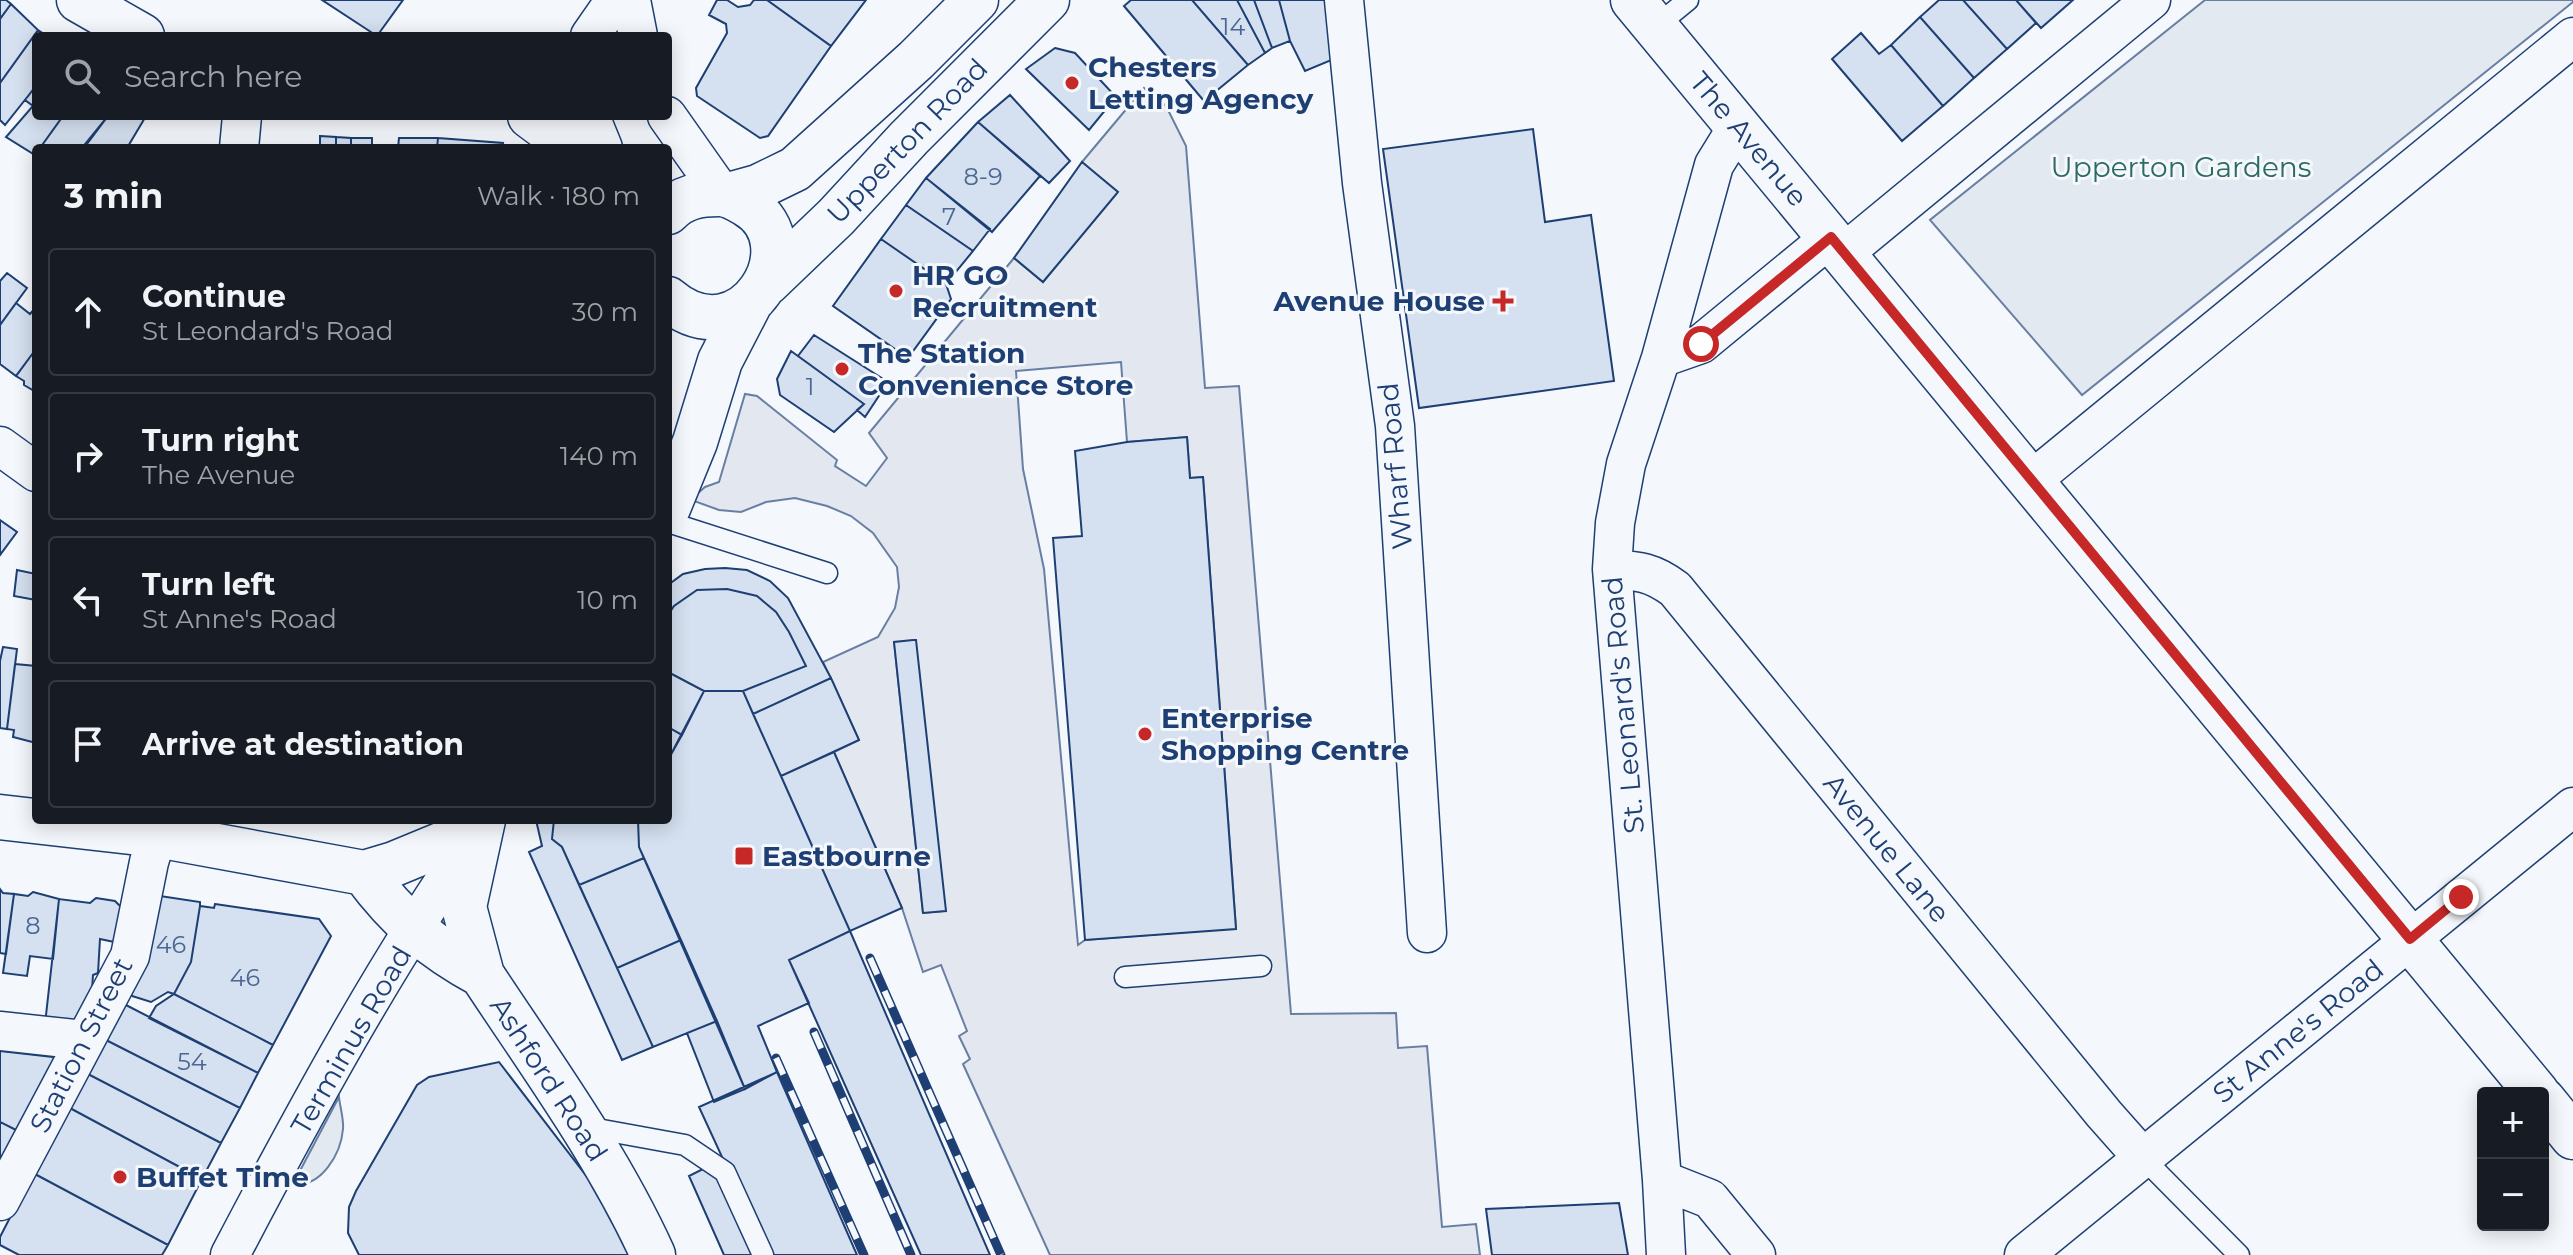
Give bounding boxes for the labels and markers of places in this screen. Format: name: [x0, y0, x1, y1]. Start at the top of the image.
place label: Chesters Letting Agency: [1088, 50, 1314, 116]
marker: Chesters Letting Agency: [1063, 74, 1081, 92]
place label: HR GO Recruitment: [912, 258, 1097, 324]
marker: HR GO Recruitment: [887, 282, 905, 300]
place label: Avenue House: [1272, 284, 1485, 318]
marker: Avenue House: [1492, 290, 1514, 312]
place label: The Station Convenience Store: [858, 336, 1133, 402]
marker: The Station Convenience Store: [833, 360, 851, 378]
place label: Enterprise Shopping Centre: [1161, 701, 1409, 767]
marker: Enterprise Shopping Centre: [1136, 725, 1154, 743]
place label: Eastbourne: [762, 839, 931, 873]
marker: Eastbourne: [733, 845, 755, 867]
place label: Buffet Time: [136, 1160, 309, 1194]
marker: Buffet Time: [111, 1168, 129, 1186]

